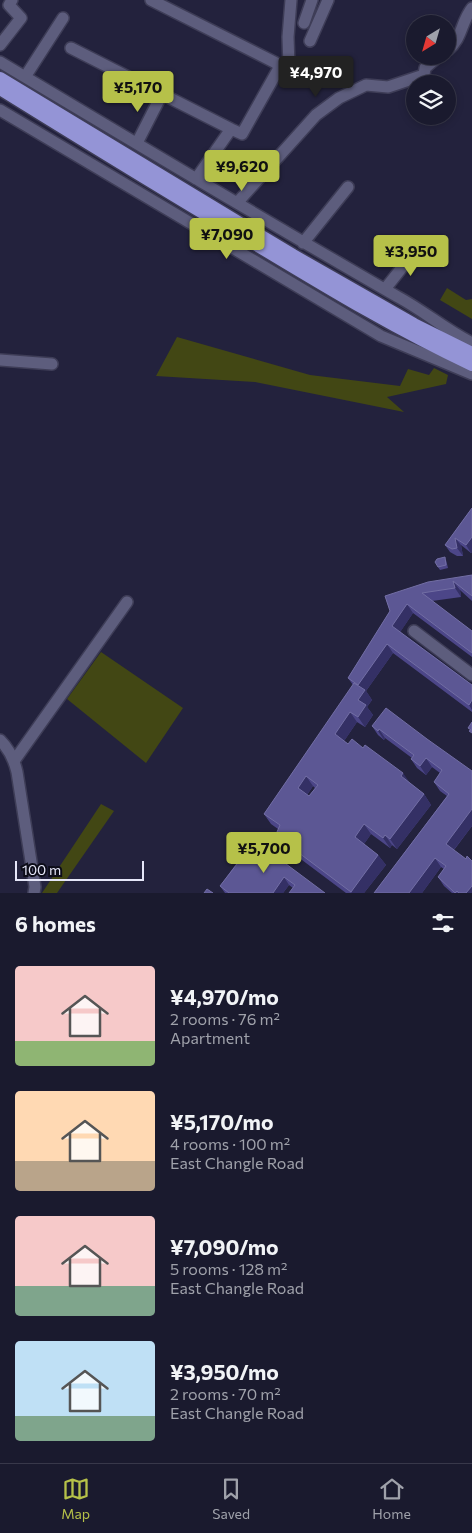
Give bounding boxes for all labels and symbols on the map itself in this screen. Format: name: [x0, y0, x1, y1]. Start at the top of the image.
north arrow: [406, 15, 456, 65]
pin: ¥4,970: [275, 56, 357, 98]
pin: ¥5,170: [97, 70, 179, 113]
pin: ¥9,620: [201, 150, 283, 192]
pin: ¥7,090: [186, 218, 268, 260]
pin: ¥3,950: [370, 234, 452, 277]
pin: ¥5,700: [223, 832, 305, 874]
scale bar: [15, 858, 144, 881]

